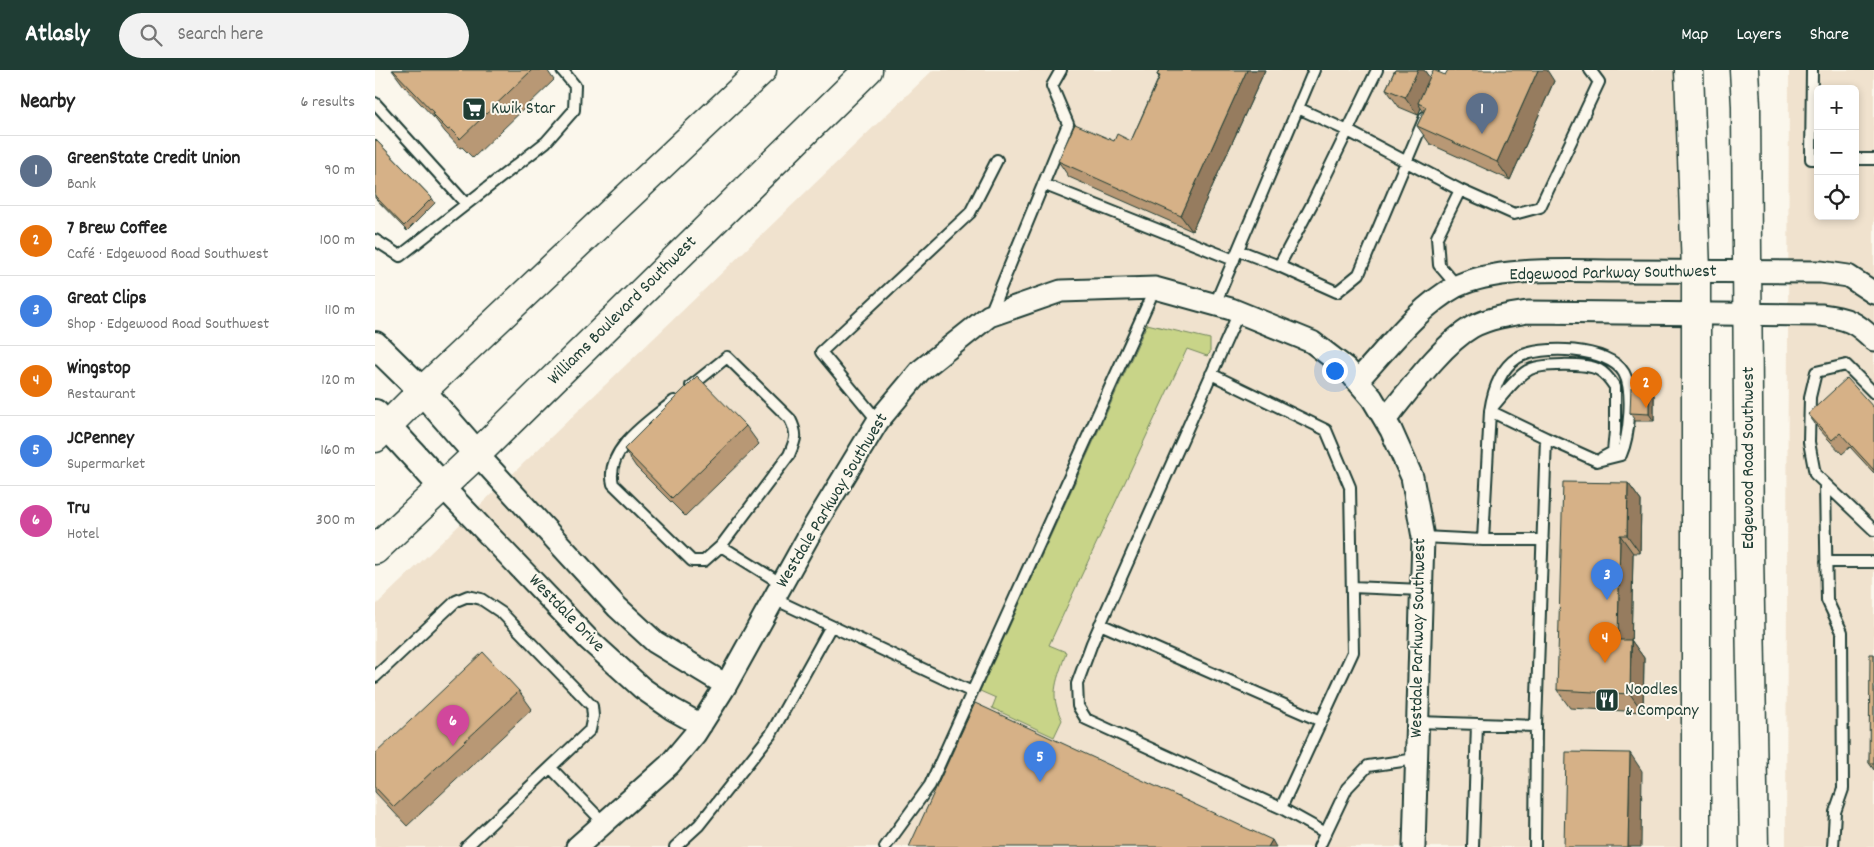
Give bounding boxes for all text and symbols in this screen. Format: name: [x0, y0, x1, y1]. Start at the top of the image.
search box: [119, 13, 469, 58]
text: Atlasly: [25, 18, 89, 52]
icon: search: [137, 21, 165, 49]
text: Search here: [177, 22, 263, 49]
text: Map: [1681, 23, 1708, 48]
text: Layers: [1736, 23, 1782, 48]
text: Share: [1810, 23, 1849, 48]
map controls: [1814, 85, 1859, 220]
button: +: [1814, 85, 1859, 130]
text: Nearby: [20, 88, 75, 118]
text: 6 results: [300, 91, 355, 114]
pin: 1: [1466, 93, 1498, 134]
supermarket icon: Kwik Star: [461, 96, 487, 122]
place label: Kwik Star: [491, 97, 556, 122]
button: −: [1814, 130, 1859, 175]
text: GreenState Credit Union: [67, 146, 240, 173]
text: 1: [34, 159, 38, 182]
text: 90 m: [324, 159, 355, 182]
text: Bank: [67, 173, 96, 196]
button: locate: [1814, 175, 1859, 220]
text: 7 Brew Coffee: [67, 216, 167, 243]
text: 2: [33, 229, 40, 252]
text: 100 m: [319, 229, 355, 252]
street label: Williams Boulevard Southwest: [543, 230, 704, 391]
text: Café · Edgewood Road Southwest: [67, 243, 268, 266]
street label: Edgewood Parkway Southwest: [1509, 260, 1717, 288]
text: Great Clips: [67, 286, 146, 313]
text: 3: [32, 299, 40, 322]
text: 110 m: [325, 299, 355, 322]
text: Shop · Edgewood Road Southwest: [67, 313, 269, 336]
text: Wingstop: [67, 356, 131, 383]
your location: [1322, 358, 1348, 384]
street label: Edgewood Road Southwest: [1737, 366, 1762, 549]
pin: 2: [1630, 367, 1662, 408]
text: 4: [33, 369, 39, 392]
text: 120 m: [321, 369, 355, 392]
text: Restaurant: [67, 383, 136, 406]
street label: Westdale Parkway Southwest: [771, 408, 895, 593]
text: JCPenney: [67, 426, 134, 453]
text: 5: [32, 439, 40, 462]
text: 160 m: [320, 439, 355, 462]
text: Supermarket: [67, 453, 145, 476]
text: Tru: [67, 496, 90, 523]
text: 6: [32, 509, 40, 532]
text: 300 m: [316, 509, 355, 532]
text: Hotel: [67, 523, 99, 546]
street label: Westdale Parkway Southwest: [1405, 537, 1433, 738]
pin: 3: [1591, 559, 1623, 600]
street label: Westdale Drive: [522, 569, 610, 659]
pin: 4: [1589, 622, 1621, 663]
place label: Noodles & Company: [1625, 678, 1699, 724]
restaurant icon: Noodles & Company: [1594, 687, 1620, 713]
pin: 6: [437, 705, 469, 746]
pin: 5: [1024, 741, 1056, 782]

